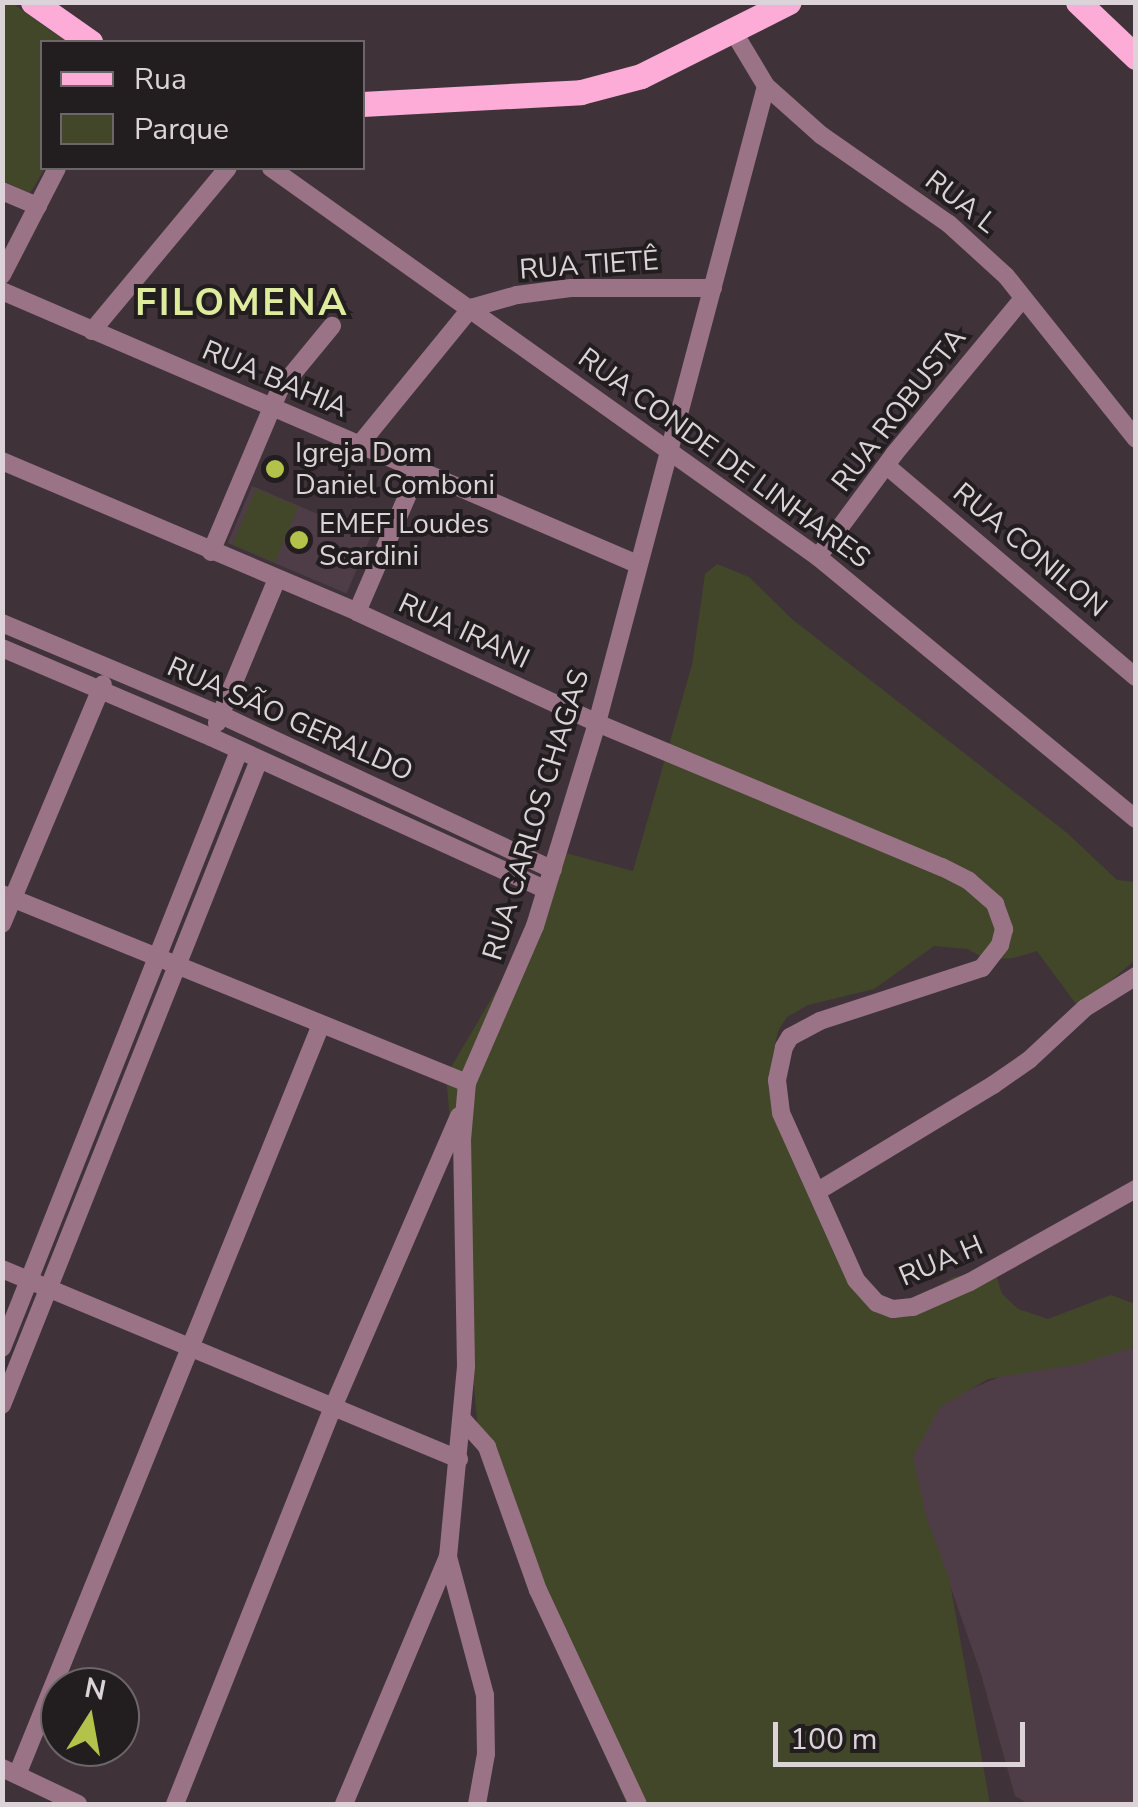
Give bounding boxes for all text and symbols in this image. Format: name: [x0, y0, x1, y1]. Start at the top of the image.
legend: [40, 40, 365, 170]
text: Rua: [134, 59, 187, 100]
text: Parque: [134, 109, 229, 150]
street label: RUA L: [918, 164, 1004, 240]
street label: RUA TIETÊ: [518, 243, 660, 287]
district label: FILOMENA: [135, 280, 349, 326]
street label: RUA ROBUSTA: [825, 322, 973, 498]
street label: RUA BAHIA: [197, 333, 353, 425]
street label: RUA CONDE DE LINHARES: [572, 341, 876, 575]
place label: Igreja Dom Daniel Comboni: [295, 436, 495, 502]
marker: Igreja Dom Daniel Comboni: [264, 458, 286, 480]
street label: RUA CONILON: [946, 476, 1114, 624]
place label: EMEF Loudes Scardini: [319, 507, 489, 573]
marker: EMEF Loudes Scardini: [288, 529, 310, 551]
street label: RUA IRANI: [393, 586, 535, 676]
street label: RUA SÃO GERALDO: [162, 650, 418, 788]
street label: RUA CARLOS CHAGAS: [476, 666, 596, 964]
street label: RUA H: [894, 1228, 988, 1294]
north arrow: [40, 1667, 140, 1767]
text: N: [81, 1669, 109, 1710]
scale bar: [778, 1702, 1030, 1764]
text: 100 m: [790, 1719, 877, 1760]

